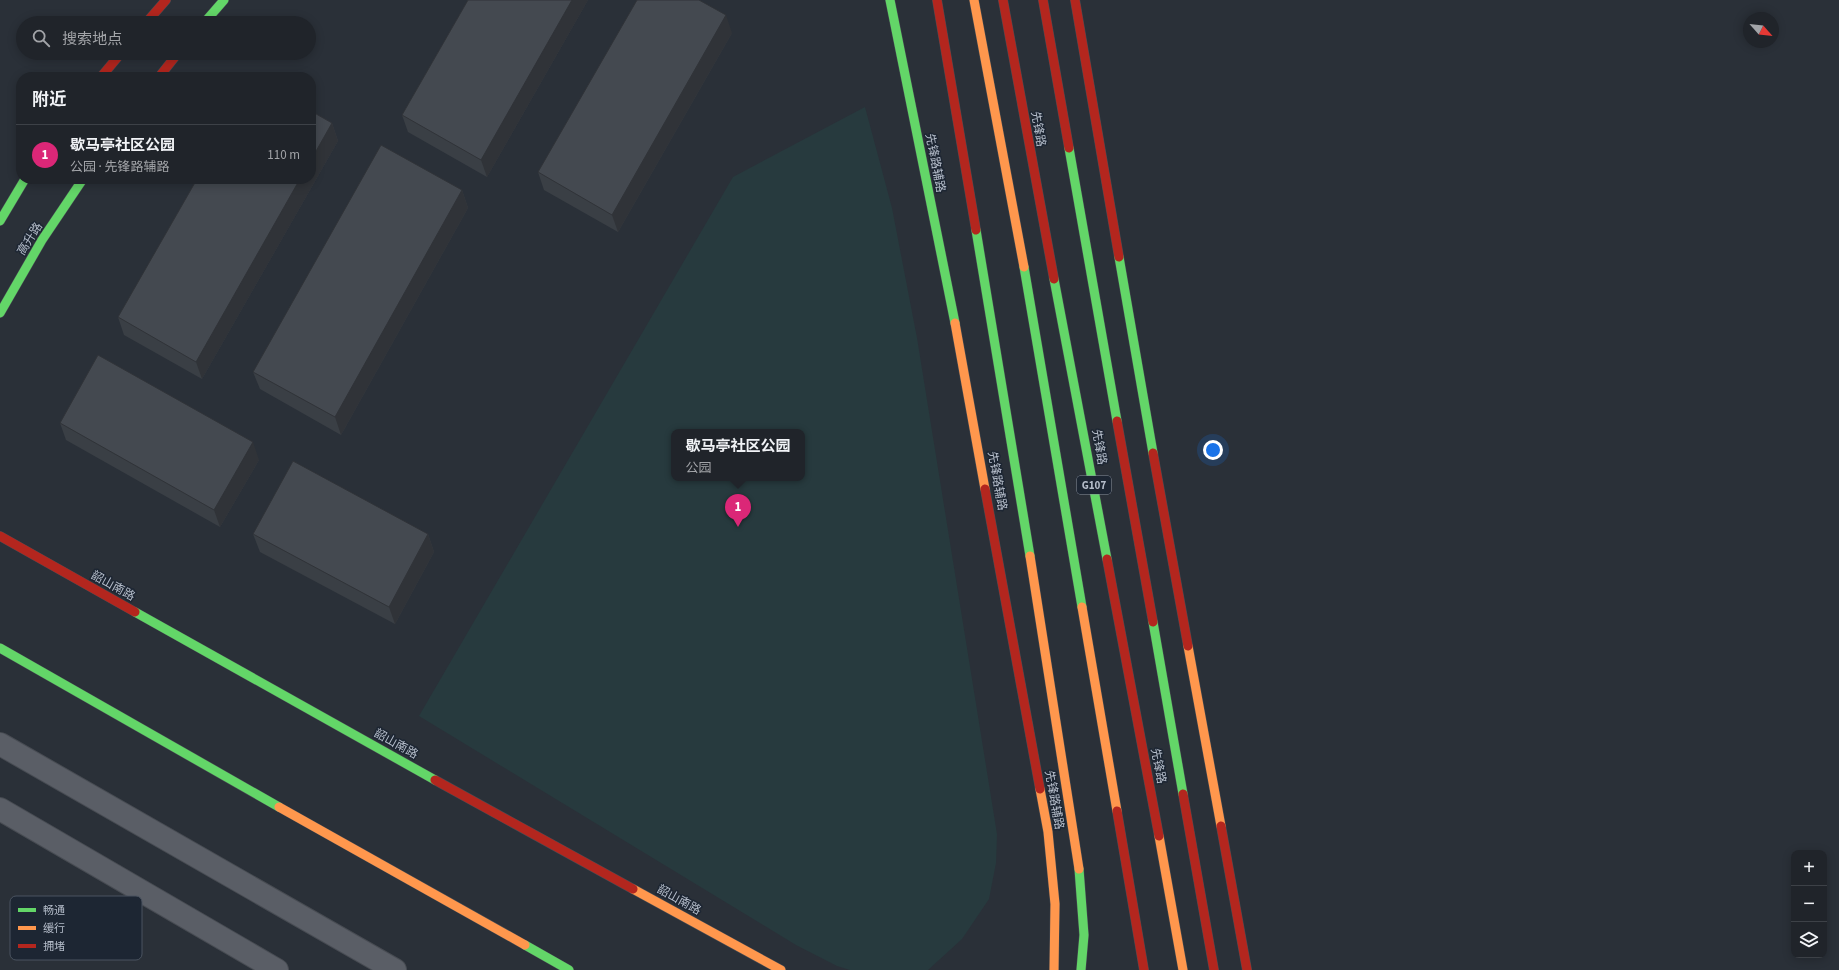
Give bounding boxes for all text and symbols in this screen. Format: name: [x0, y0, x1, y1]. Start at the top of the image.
north arrow: [1743, 12, 1779, 48]
search box: [16, 16, 316, 60]
icon: search: [30, 27, 52, 49]
text: 搜索地点: [62, 29, 122, 50]
text: 附近: [32, 88, 66, 112]
street label: 先锋路: [1027, 110, 1049, 148]
street label: 先锋路辅路: [921, 132, 949, 194]
text: 歇马亭社区公园: [70, 135, 175, 156]
text: 1: [42, 146, 48, 164]
text: 110 m: [267, 146, 300, 164]
text: 公园 · 先锋路辅路: [70, 158, 169, 176]
street label: 高升路: [13, 219, 47, 259]
street label: 先锋路: [1088, 428, 1110, 466]
popup: [671, 429, 805, 481]
text: 歇马亭社区公园: [685, 436, 791, 457]
your location: [1203, 440, 1223, 460]
street label: 先锋路辅路: [983, 450, 1011, 512]
text: 公园: [685, 459, 712, 477]
road number: G107: [1077, 476, 1111, 494]
pin: 1: [725, 494, 751, 527]
street label: 韶山南路: [88, 567, 138, 605]
street label: 韶山南路: [371, 725, 421, 763]
street label: 先锋路: [1146, 747, 1170, 785]
street label: 先锋路辅路: [1040, 769, 1068, 831]
map controls: [1791, 850, 1827, 958]
button: +: [1791, 850, 1827, 886]
street label: 韶山南路: [654, 881, 704, 919]
button: −: [1791, 886, 1827, 922]
legend: [10, 896, 142, 960]
text: 畅通: [43, 903, 65, 918]
text: 缓行: [43, 921, 65, 936]
button: layers: [1791, 922, 1827, 958]
text: 拥堵: [43, 939, 65, 954]

